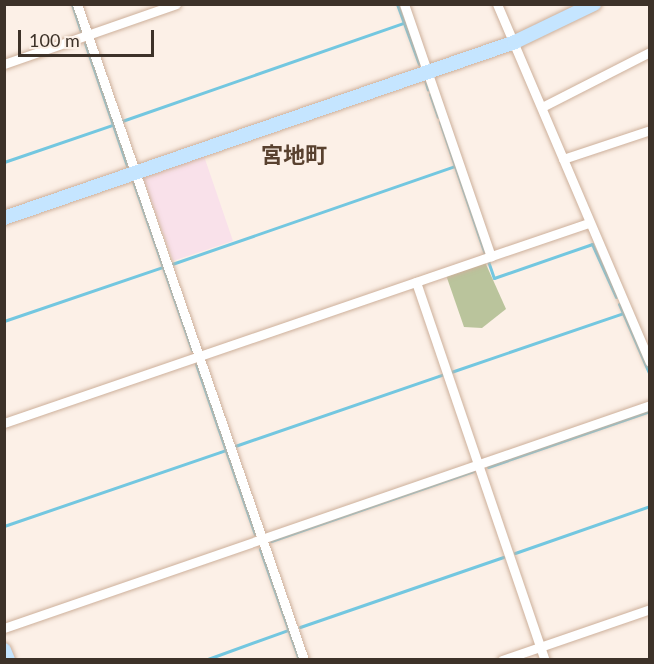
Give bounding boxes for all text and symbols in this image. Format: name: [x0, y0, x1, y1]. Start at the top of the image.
scale bar: [21, 18, 158, 56]
text: 100 m: [29, 29, 80, 51]
district label: 宮地町: [261, 142, 327, 168]

